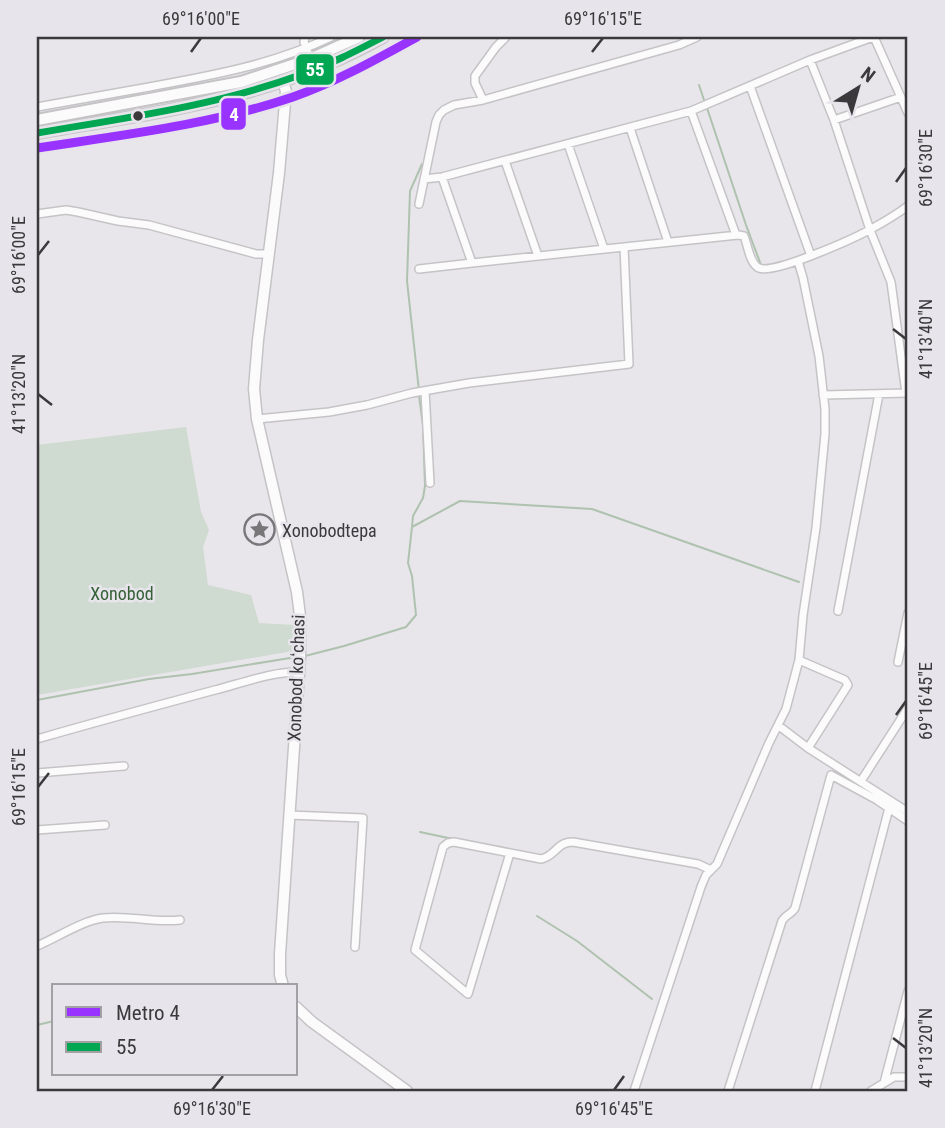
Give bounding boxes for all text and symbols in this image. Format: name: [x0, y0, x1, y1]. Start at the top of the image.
text: 69°16'00"E: [162, 8, 240, 29]
text: 69°16'15"E: [564, 8, 642, 29]
north arrow: [822, 52, 892, 122]
line badge: 55: [295, 53, 335, 86]
text: 55: [305, 58, 325, 81]
text: N: [856, 62, 879, 88]
line badge: 4: [220, 97, 247, 131]
text: 4: [229, 103, 239, 126]
unlabelled marker: [131, 109, 145, 123]
text: 69°16'30"E: [915, 129, 936, 207]
text: 69°16'00"E: [8, 216, 29, 294]
text: 41°13'40"N: [915, 299, 936, 379]
text: 41°13'20"N: [8, 354, 29, 434]
place icon: Xonobodtepa: [242, 513, 276, 547]
place label: Xonobodtepa: [282, 520, 377, 541]
park label: Xonobod: [90, 583, 154, 604]
street label: Xonobod koʻchasi: [283, 614, 309, 742]
text: 69°16'45"E: [915, 662, 936, 740]
text: 69°16'15"E: [8, 748, 29, 826]
legend: [52, 984, 298, 1076]
text: Metro 4: [116, 1001, 180, 1025]
text: 41°13'20"N: [915, 1008, 936, 1088]
text: 55: [116, 1035, 137, 1059]
text: 69°16'30"E: [173, 1098, 251, 1119]
text: 69°16'45"E: [575, 1098, 653, 1119]

